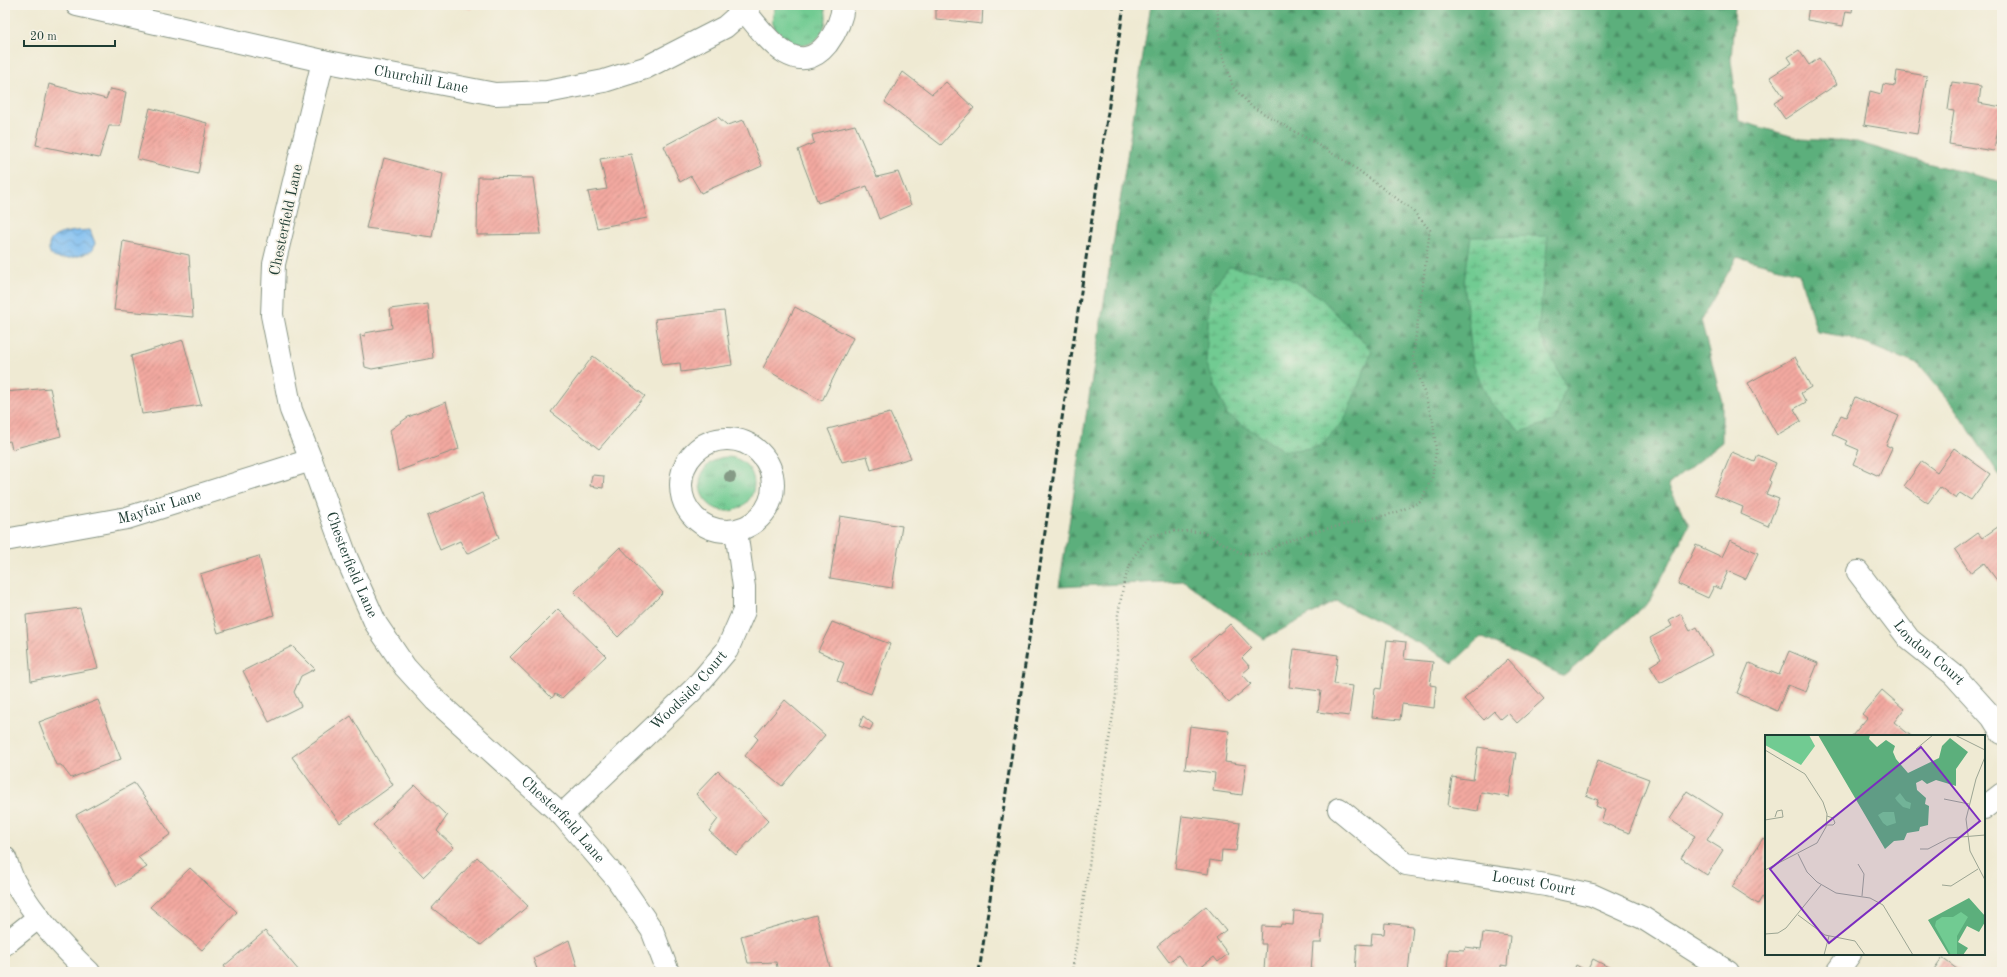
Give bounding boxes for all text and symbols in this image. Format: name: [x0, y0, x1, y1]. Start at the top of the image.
scale bar: [24, 22, 115, 48]
text: 20 m: [30, 31, 57, 43]
street label: Churchill Lane: [372, 63, 470, 96]
street label: Chesterfield Lane: [268, 163, 306, 277]
street label: Mayfair Lane: [116, 488, 203, 527]
street label: Chesterfield Lane: [323, 510, 380, 620]
street label: London Court: [1890, 618, 1967, 688]
street label: Woodside Court: [648, 648, 730, 733]
inset map: [1765, 735, 1985, 955]
street label: Chesterfield Lane: [518, 774, 607, 866]
street label: Locust Court: [1491, 869, 1577, 899]

